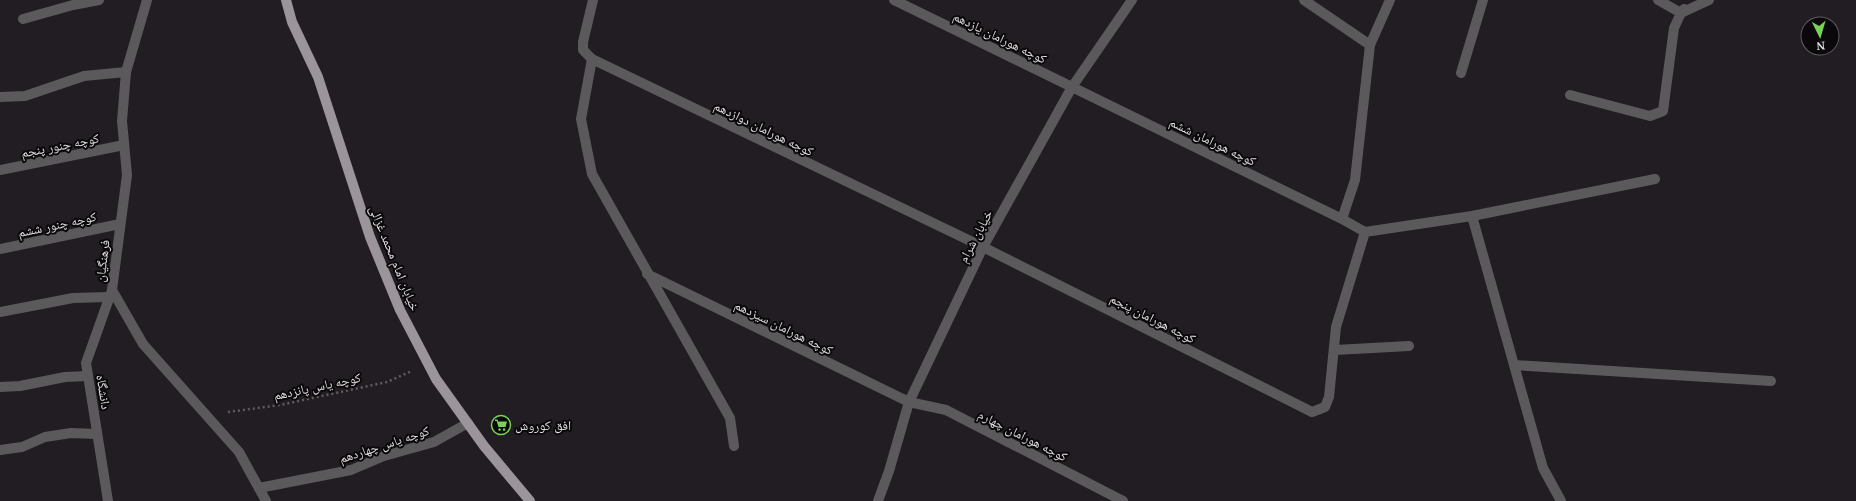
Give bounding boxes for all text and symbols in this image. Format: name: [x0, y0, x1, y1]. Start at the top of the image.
street label: کوچه هورامان يازدهم: [950, 7, 1050, 68]
north arrow: [1800, 16, 1840, 56]
text: N: [1816, 39, 1826, 54]
street label: کوچه هورامان دوازدهم: [711, 96, 817, 160]
street label: کوچه هورامان ششم: [1167, 112, 1260, 170]
street label: کوچه چنور پنجم: [19, 128, 101, 162]
street label: خیابان امام محمد غزالی: [366, 203, 424, 313]
street label: خیابان شرام: [954, 206, 996, 266]
street label: کوچه چنور ششم: [16, 207, 98, 241]
street label: فرهنگیان: [90, 239, 114, 283]
street label: کوچه هورامان پنجم: [1107, 289, 1199, 348]
street label: کوچه هورامان سيزدهم: [732, 295, 837, 359]
street label: کوچه یاس پانزدهم: [272, 368, 363, 404]
street label: دانشگاه: [92, 373, 116, 411]
street label: کوچه هورامان چهارم: [975, 405, 1071, 466]
supermarket icon: افق کوروش: [490, 414, 512, 436]
place label: افق کوروش: [515, 416, 571, 434]
street label: کوچه یاس چهاردهم: [337, 421, 432, 467]

